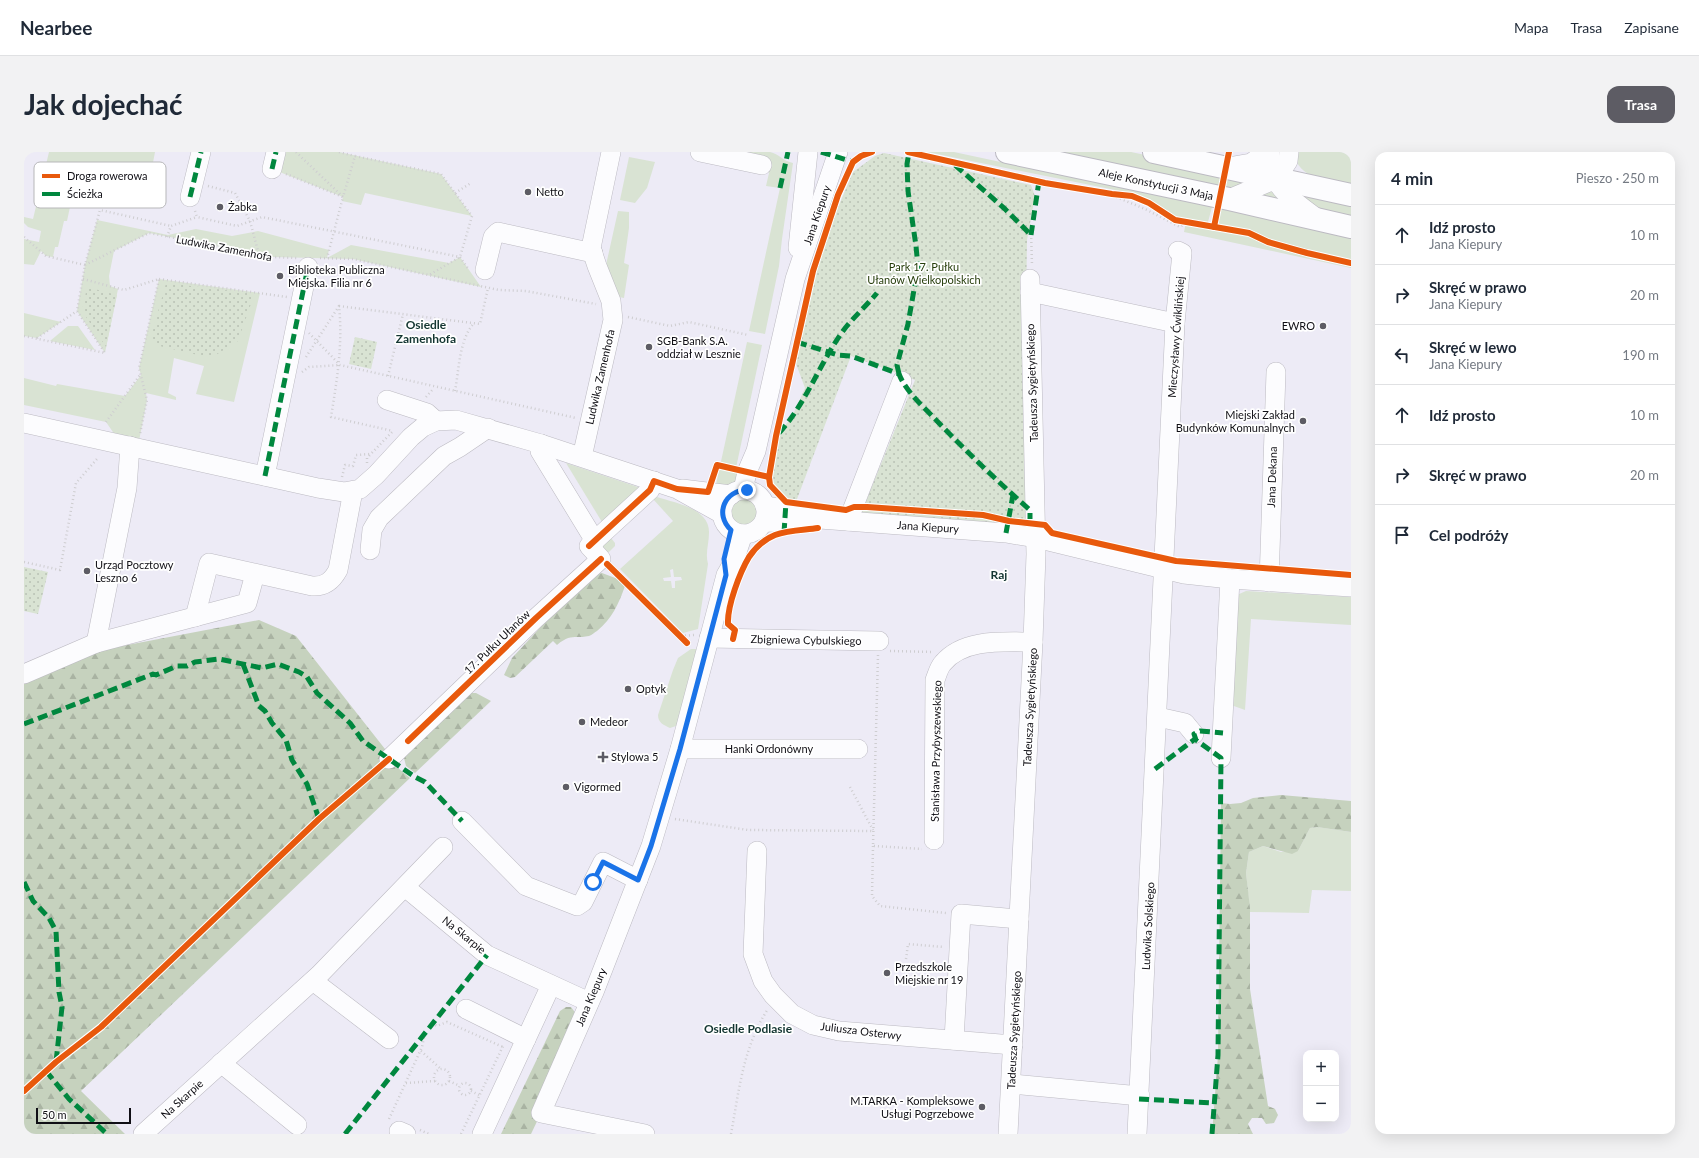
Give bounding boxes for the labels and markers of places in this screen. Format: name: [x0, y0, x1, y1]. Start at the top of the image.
place label: Netto: [536, 185, 564, 198]
marker: Netto: [523, 187, 533, 197]
place label: Żabka: [228, 200, 257, 213]
marker: Żabka: [215, 202, 225, 212]
place label: Biblioteka Publiczna Miejska. Filia nr 6: [288, 263, 385, 289]
marker: Biblioteka Publiczna Miejska. Filia nr 6: [275, 271, 285, 281]
place label: EWRO: [1282, 319, 1315, 332]
marker: EWRO: [1318, 321, 1328, 331]
place label: SGB-Bank S.A. oddział w Lesznie: [657, 334, 741, 360]
marker: SGB-Bank S.A. oddział w Lesznie: [644, 342, 654, 352]
place label: Miejski Zakład Budynków Komunalnych: [1176, 408, 1295, 434]
marker: Miejski Zakład Budynków Komunalnych: [1298, 416, 1308, 426]
place label: Urząd Pocztowy Leszno 6: [95, 558, 174, 584]
marker: Urząd Pocztowy Leszno 6: [82, 566, 92, 576]
place label: Optyk: [636, 682, 666, 695]
marker: Optyk: [623, 684, 633, 694]
place label: Medeor: [590, 715, 628, 728]
marker: Medeor: [577, 717, 587, 727]
place label: Stylowa 5: [611, 750, 658, 763]
marker: Stylowa 5: [598, 752, 608, 762]
place label: Vigormed: [574, 780, 621, 793]
marker: Vigormed: [561, 782, 571, 792]
place label: Przedszkole Miejskie nr 19: [895, 960, 963, 986]
marker: Przedszkole Miejskie nr 19: [882, 968, 892, 978]
place label: M.TARKA - Kompleksowe Usługi Pogrzebowe: [850, 1094, 974, 1120]
marker: M.TARKA - Kompleksowe Usługi Pogrzebowe: [977, 1102, 987, 1112]

